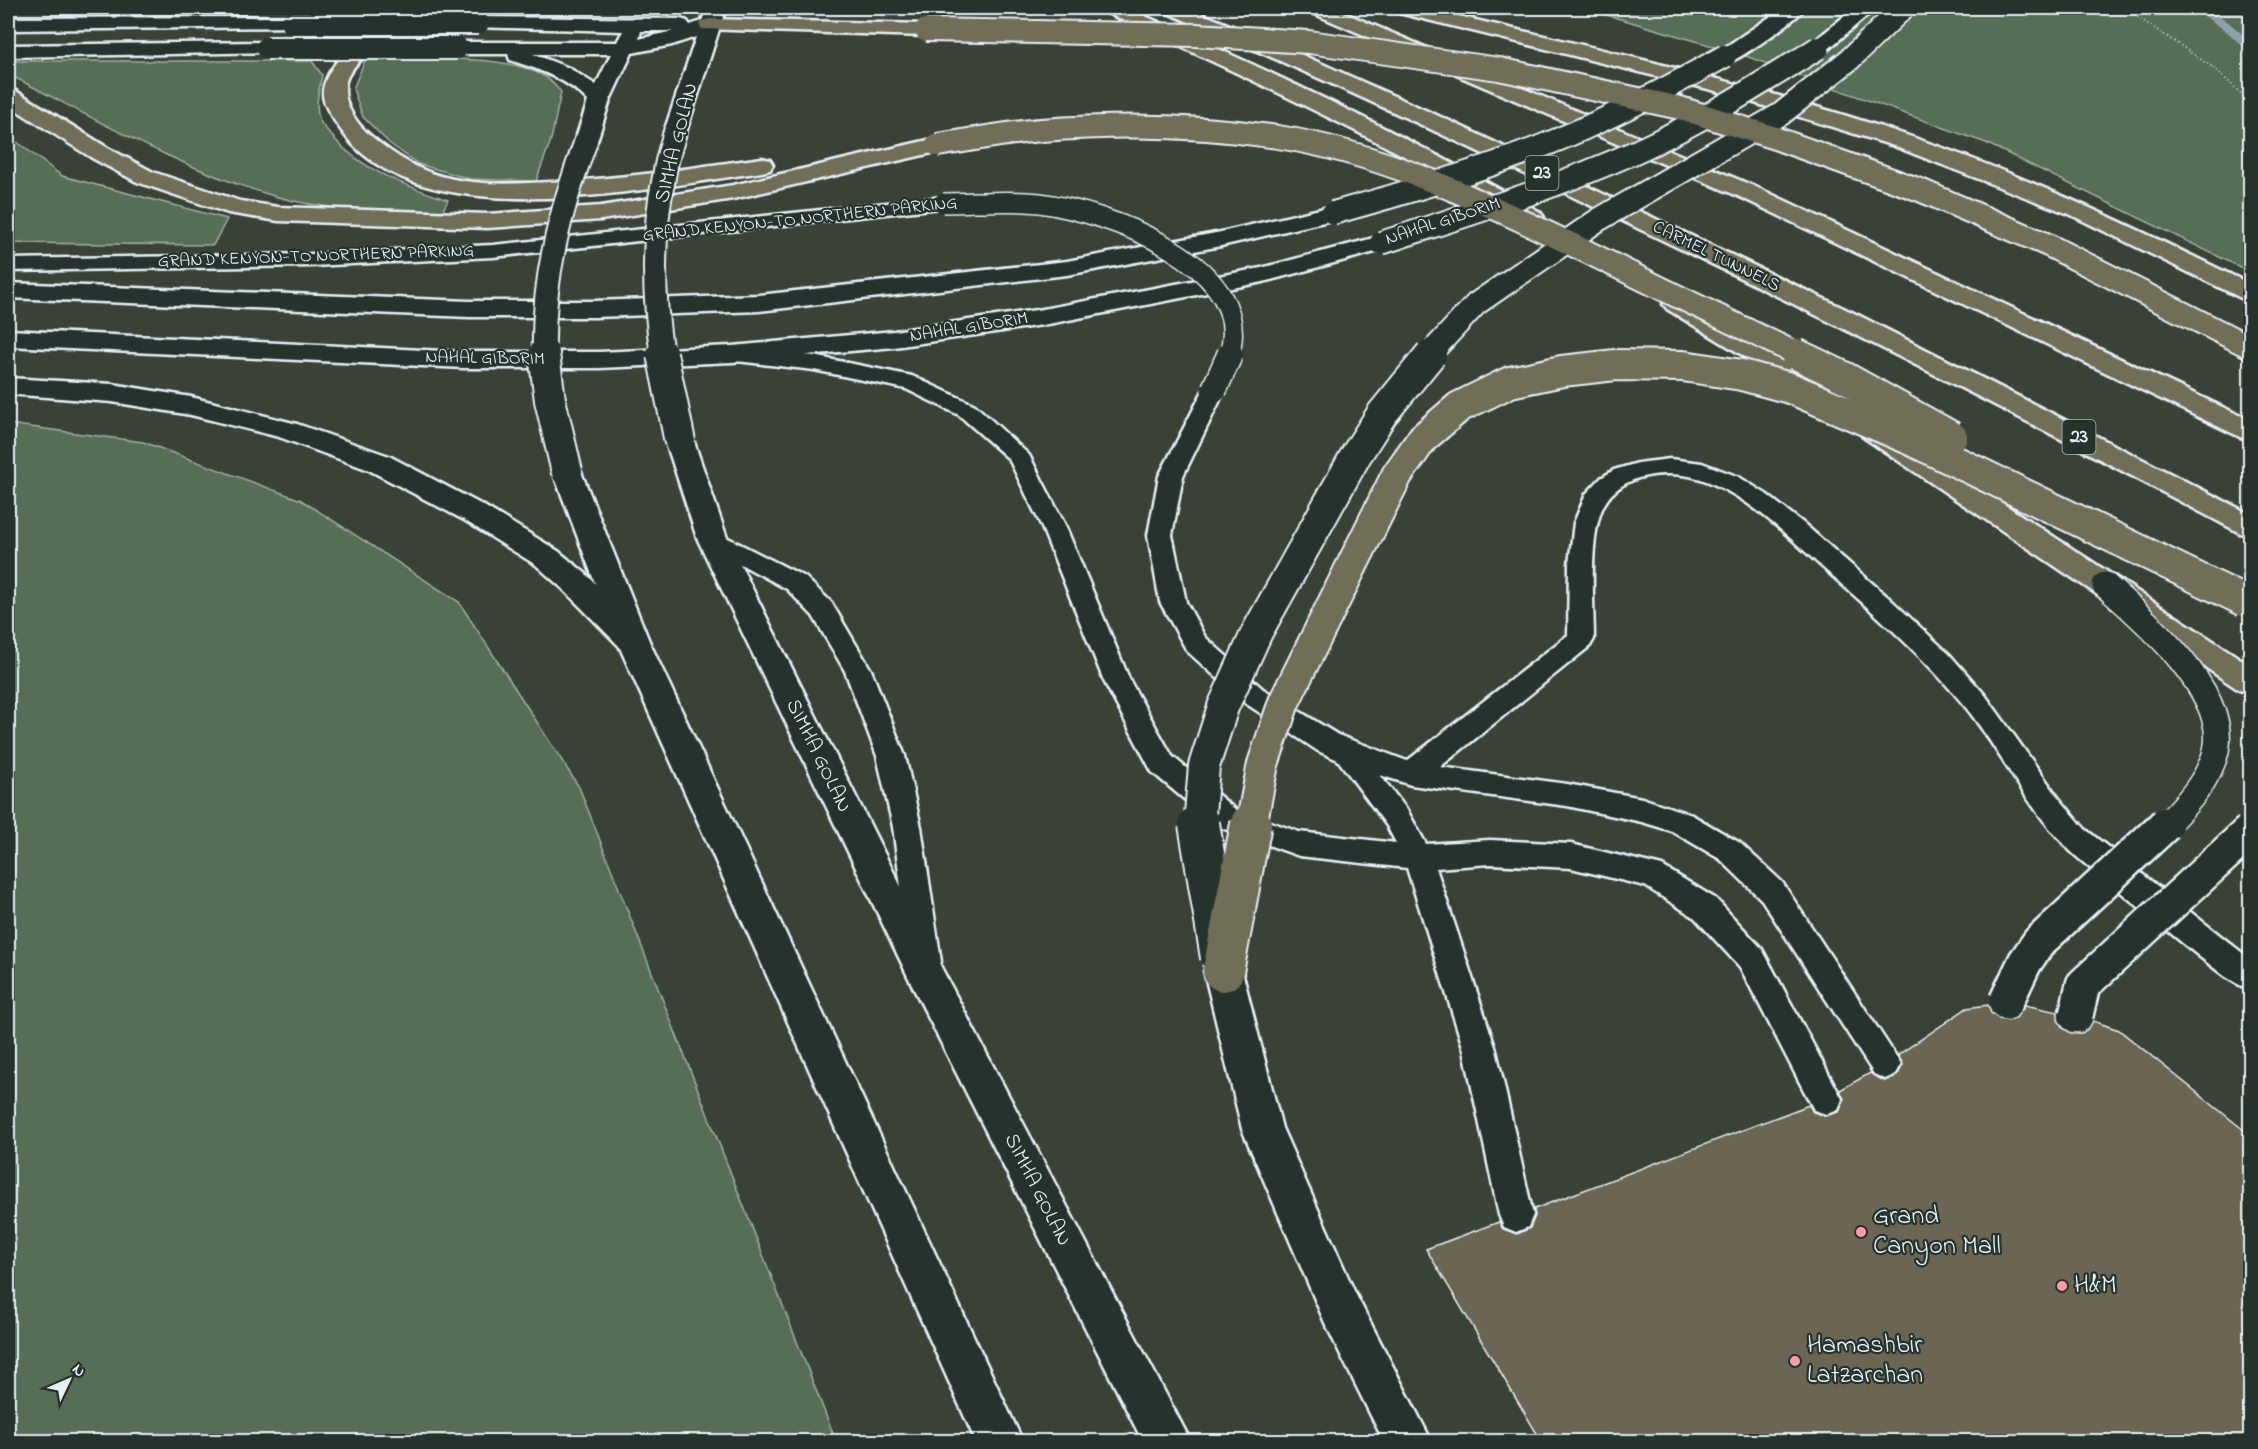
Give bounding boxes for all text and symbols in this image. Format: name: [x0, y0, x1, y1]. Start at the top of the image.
street label: SIMHA GOLAN: [648, 80, 706, 206]
road number: 23: [1526, 156, 1558, 190]
street label: GRAND KENYON-TO NORTHERN PARKING: [641, 191, 959, 249]
street label: NAHAL GIBORIM: [1382, 191, 1504, 253]
street label: CARMEL TUNNELS: [1648, 215, 1784, 299]
street label: GRAND KENYON-TO NORTHERN PARKING: [158, 238, 474, 276]
street label: NAHAL GIBORIM: [908, 306, 1030, 350]
street label: NAHAL GIBORIM: [425, 345, 545, 373]
road number: 23: [2062, 420, 2096, 454]
street label: SIMHA GOLAN: [778, 694, 858, 818]
street label: SIMHA GOLAN: [996, 1128, 1078, 1252]
place label: Grand Canyon Mall: [1873, 1198, 2001, 1266]
marker: Grand Canyon Mall: [1854, 1225, 1868, 1239]
place label: H&M: [2074, 1267, 2117, 1305]
marker: H&M: [2055, 1279, 2069, 1293]
place label: Hamashbir Latzarchan: [1807, 1327, 1923, 1395]
north arrow: [39, 1350, 99, 1410]
marker: Hamashbir Latzarchan: [1788, 1354, 1802, 1368]
text: N: [66, 1359, 91, 1383]

